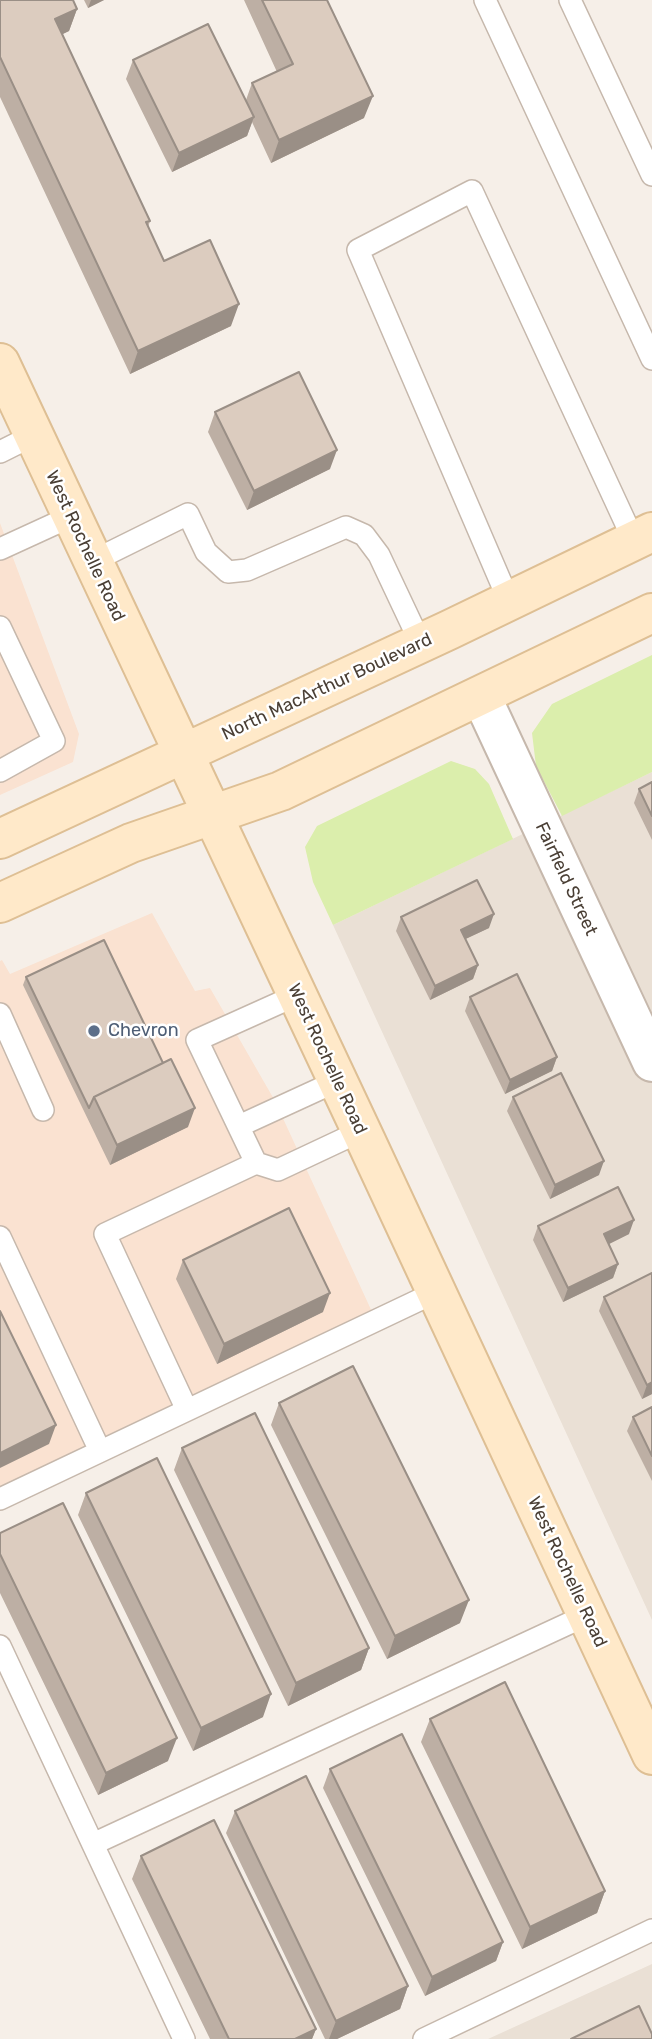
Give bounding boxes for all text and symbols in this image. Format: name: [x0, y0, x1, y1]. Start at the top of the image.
street label: West Rochelle Road: [41, 467, 129, 625]
street label: North MacArthur Boulevard: [218, 629, 436, 745]
street label: Fairfield Street: [530, 819, 602, 939]
street label: West Rochelle Road: [283, 980, 371, 1138]
place label: Chevron: [108, 1020, 179, 1042]
marker: Chevron: [86, 1023, 102, 1039]
street label: West Rochelle Road: [523, 1493, 611, 1651]

